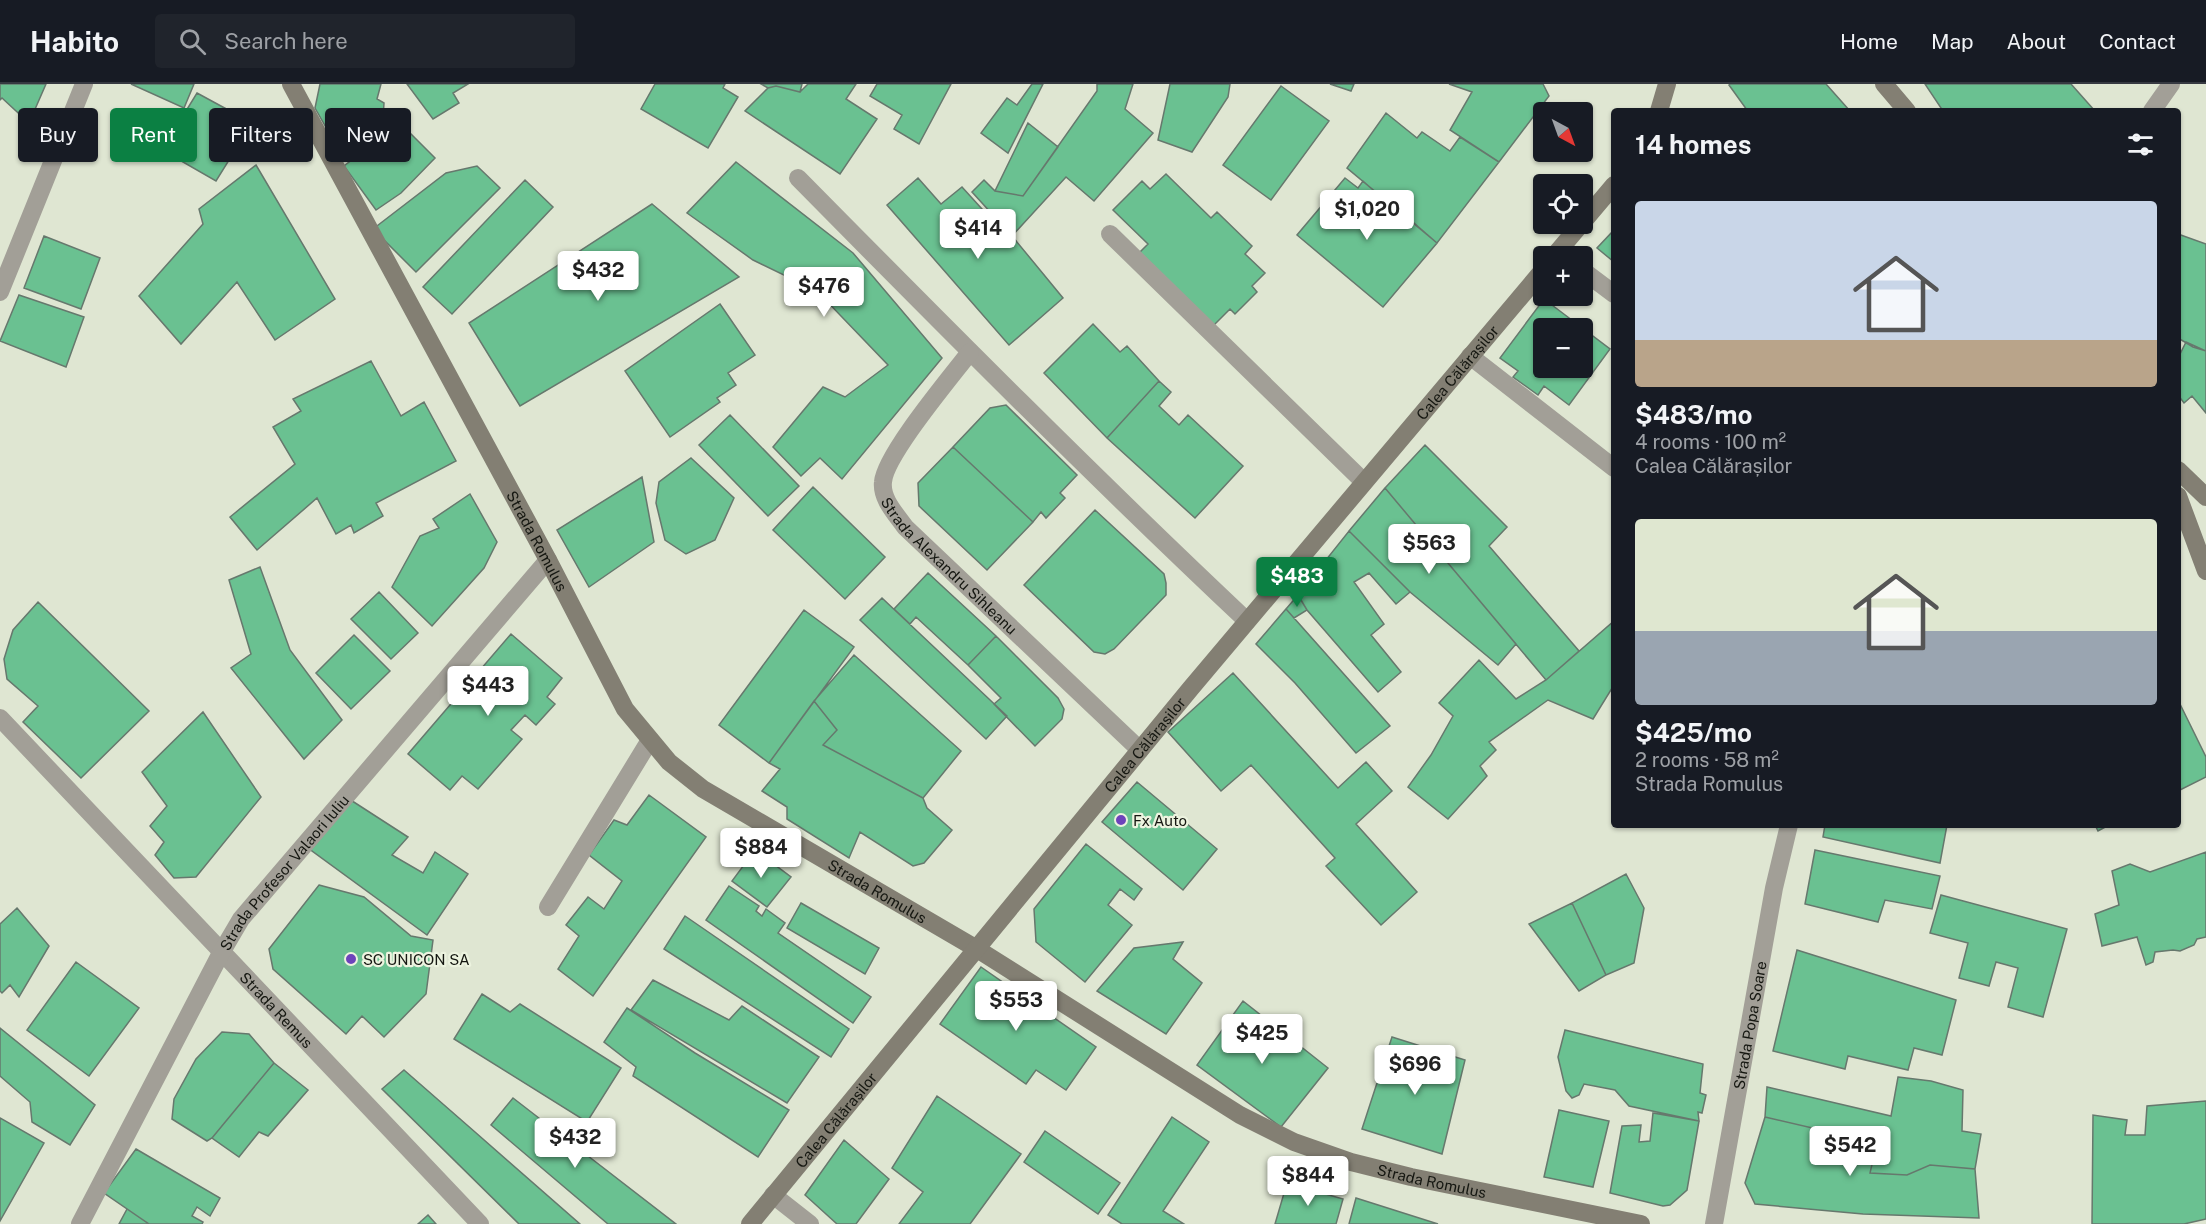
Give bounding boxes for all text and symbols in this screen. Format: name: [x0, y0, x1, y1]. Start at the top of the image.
search box: [155, 14, 575, 68]
text: Habito: [30, 25, 119, 58]
icon: search: [176, 25, 209, 58]
text: Search here: [224, 28, 348, 54]
text: Home: [1840, 29, 1898, 54]
text: Map: [1931, 29, 1974, 54]
text: About: [2007, 29, 2066, 54]
text: Contact: [2099, 29, 2176, 54]
north arrow: [1533, 102, 1593, 162]
map controls: [1533, 102, 1593, 378]
chip: Buy: [18, 108, 98, 162]
chip: Rent: [110, 108, 197, 162]
chip: Filters: [209, 108, 313, 162]
chip: New: [325, 108, 411, 162]
icon: filters: [2124, 128, 2157, 161]
text: 14 homes: [1635, 129, 1751, 160]
button: locate: [1533, 174, 1593, 234]
pin: $1,020: [1318, 190, 1416, 241]
text: $1,020: [1334, 197, 1400, 221]
pin: $414: [942, 209, 1014, 260]
text: $414: [954, 216, 1002, 240]
icon: home: [1842, 240, 1950, 348]
button: +: [1533, 246, 1593, 306]
pin: $432: [562, 251, 634, 302]
text: $432: [572, 258, 624, 282]
pin: $476: [788, 267, 860, 318]
text: $476: [798, 274, 850, 298]
button: −: [1533, 318, 1593, 378]
street label: Calea Călărașilor: [1412, 321, 1502, 423]
text: $483/mo: [1635, 399, 1753, 430]
text: 4 rooms · 100 m²: [1635, 430, 1786, 454]
text: Calea Călărașilor: [1635, 454, 1792, 478]
street label: Strada Romulus: [504, 488, 571, 594]
street label: Strada Alexandru Sihleanu: [878, 494, 1021, 637]
pin: $563: [1393, 524, 1465, 575]
text: $563: [1402, 531, 1456, 555]
pin: $483: [1261, 557, 1333, 608]
icon: home: [1842, 558, 1950, 666]
text: $483: [1270, 564, 1324, 588]
pin: $443: [452, 666, 524, 717]
text: $443: [461, 673, 515, 697]
street label: Calea Călărașilor: [1100, 693, 1189, 795]
text: $425/mo: [1635, 717, 1752, 748]
text: 2 rooms · 58 m²: [1635, 748, 1779, 772]
text: Strada Romulus: [1635, 772, 1783, 796]
street label: Strada Profesor Valaori Iuliu: [216, 791, 352, 953]
place label: Fx Auto: [1133, 812, 1187, 829]
marker: Fx Auto: [1114, 813, 1128, 827]
pin: $884: [725, 828, 797, 879]
text: $884: [734, 835, 788, 859]
street label: Strada Romulus: [825, 855, 930, 926]
place label: SC UNICON SA: [363, 951, 470, 968]
marker: SC UNICON SA: [344, 952, 358, 966]
street label: Strada Popa Soare: [1730, 960, 1769, 1091]
street label: Strada Remus: [237, 968, 317, 1051]
pin: $553: [980, 981, 1052, 1032]
text: $553: [989, 988, 1043, 1012]
pin: $425: [1226, 1014, 1298, 1065]
text: $425: [1236, 1021, 1288, 1045]
pin: $696: [1379, 1045, 1451, 1096]
text: $696: [1388, 1052, 1442, 1076]
street label: Calea Călărașilor: [792, 1069, 880, 1171]
pin: $432: [539, 1118, 611, 1169]
text: $432: [549, 1125, 601, 1149]
pin: $542: [1814, 1126, 1886, 1177]
text: $542: [1824, 1133, 1876, 1157]
pin: $844: [1272, 1156, 1344, 1207]
street label: Strada Romulus: [1375, 1160, 1488, 1201]
text: $844: [1281, 1163, 1335, 1187]

